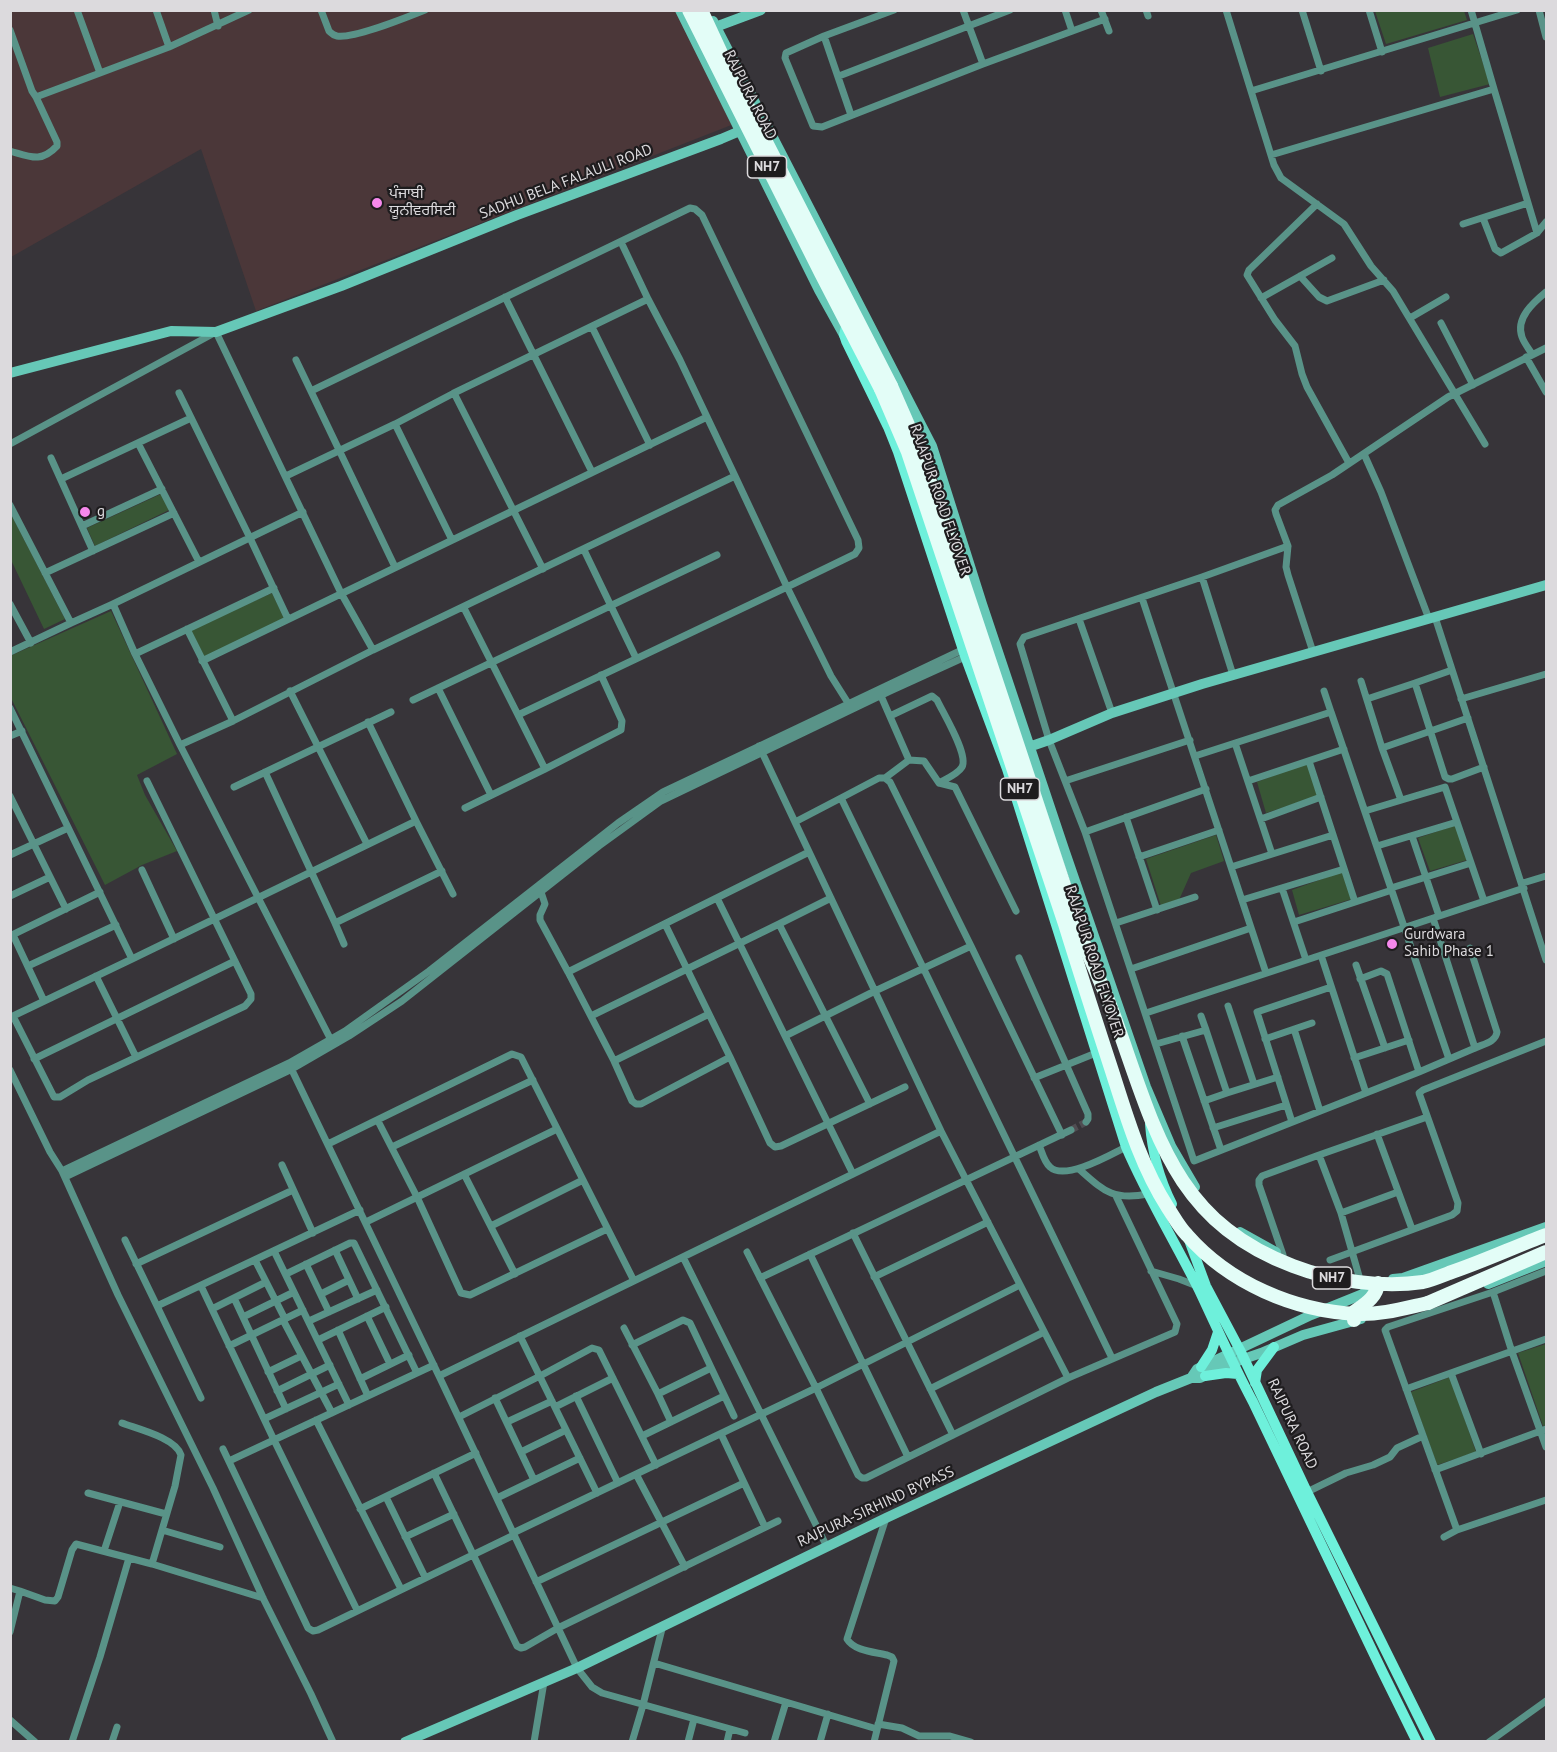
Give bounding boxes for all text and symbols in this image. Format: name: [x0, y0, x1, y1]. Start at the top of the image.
street label: RAJPURA ROAD: [720, 47, 780, 143]
street label: SADHU BELA FALAULI ROAD: [477, 141, 655, 223]
road number: NH7: [748, 156, 786, 178]
place label: ਪੰਜਾਬੀ ਯੂਨੀਵਰਸਿਟੀ: [389, 185, 456, 220]
marker: ਪੰਜਾਬੀ ਯੂਨੀਵਰਸਿਟੀ: [370, 196, 384, 210]
street label: RAJAPUR ROAD FLYOVER: [906, 422, 974, 578]
place label: g: [97, 503, 105, 521]
marker: g: [78, 505, 92, 519]
road number: NH7: [1000, 778, 1040, 800]
street label: RAJAPUR ROAD FLYOVER: [1061, 883, 1127, 1041]
place label: Gurdwara Sahib Phase 1: [1404, 926, 1494, 961]
marker: Gurdwara Sahib Phase 1: [1385, 937, 1399, 951]
road number: NH7: [1312, 1267, 1352, 1289]
street label: RAJPURA ROAD: [1263, 1376, 1321, 1472]
street label: RAJPURA-SIRHIND BYPASS: [795, 1463, 957, 1551]

